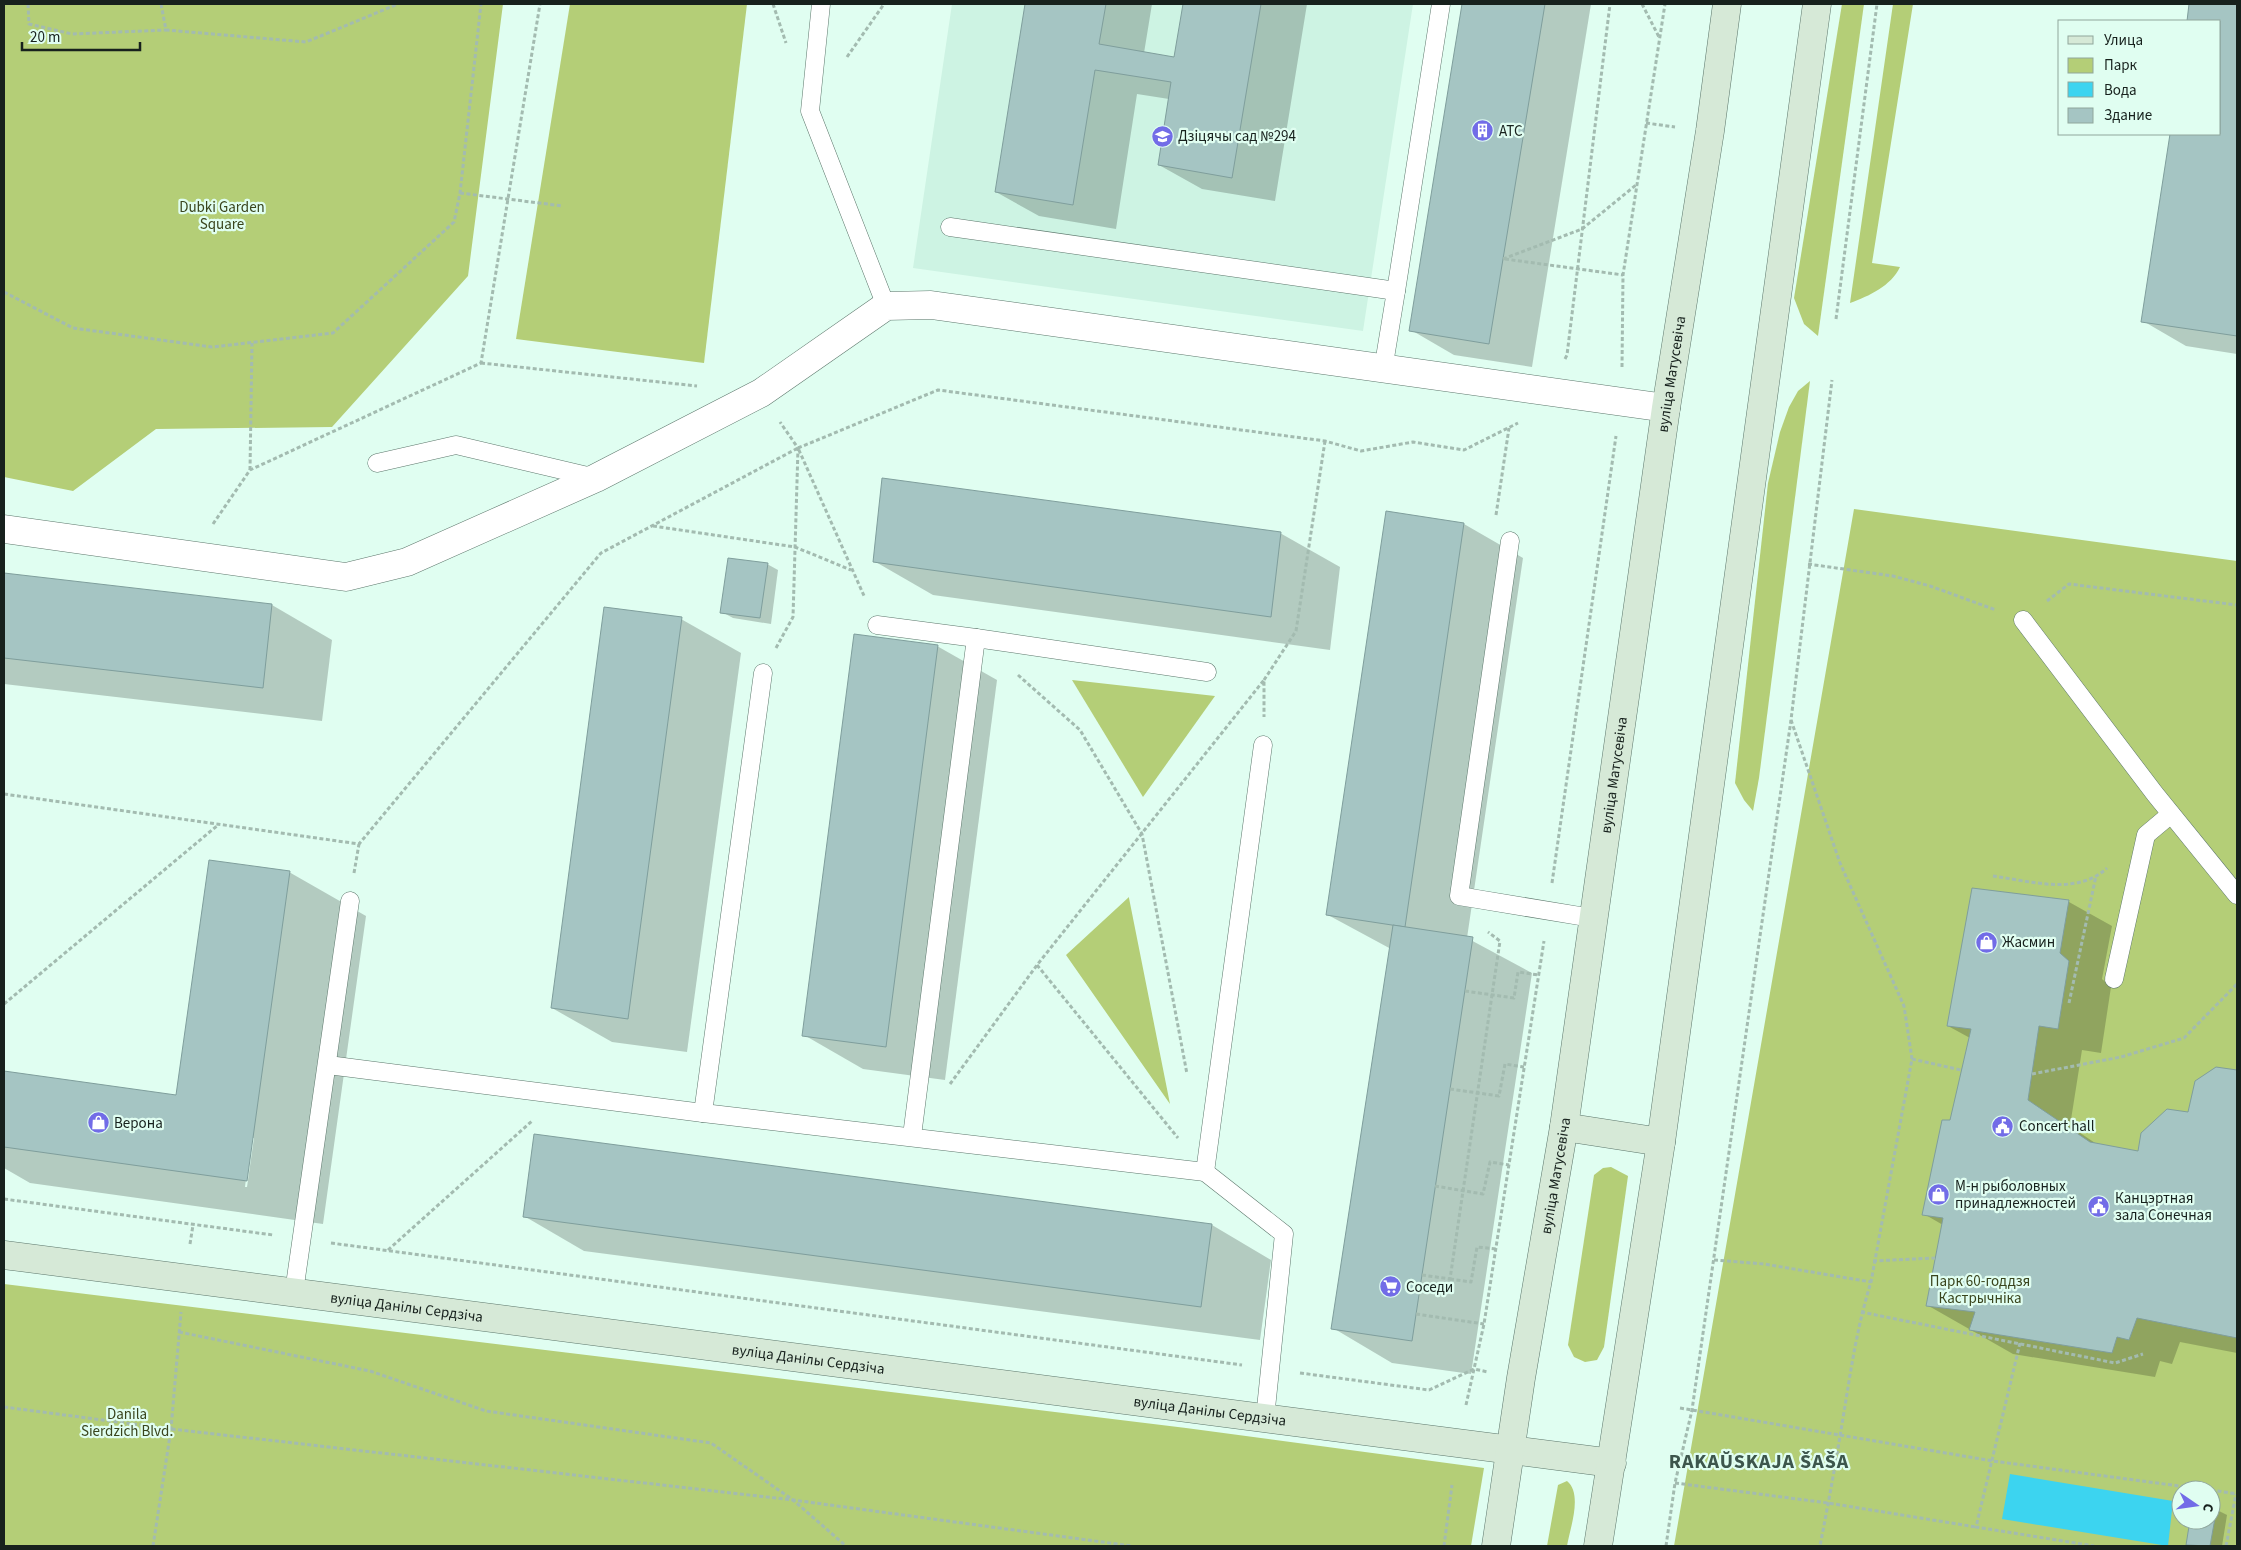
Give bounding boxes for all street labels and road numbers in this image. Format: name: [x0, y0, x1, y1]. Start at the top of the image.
street label: вуліца Матусевіча: [1652, 314, 1691, 434]
street label: вуліца Матусевіча: [1595, 715, 1633, 835]
street label: вуліца Матусевіча: [1535, 1116, 1576, 1236]
street label: вуліца Данілы Сердзіча: [329, 1287, 484, 1327]
street label: вуліца Данілы Сердзіча: [731, 1339, 886, 1379]
street label: вуліца Данілы Сердзіча: [1132, 1391, 1288, 1431]

